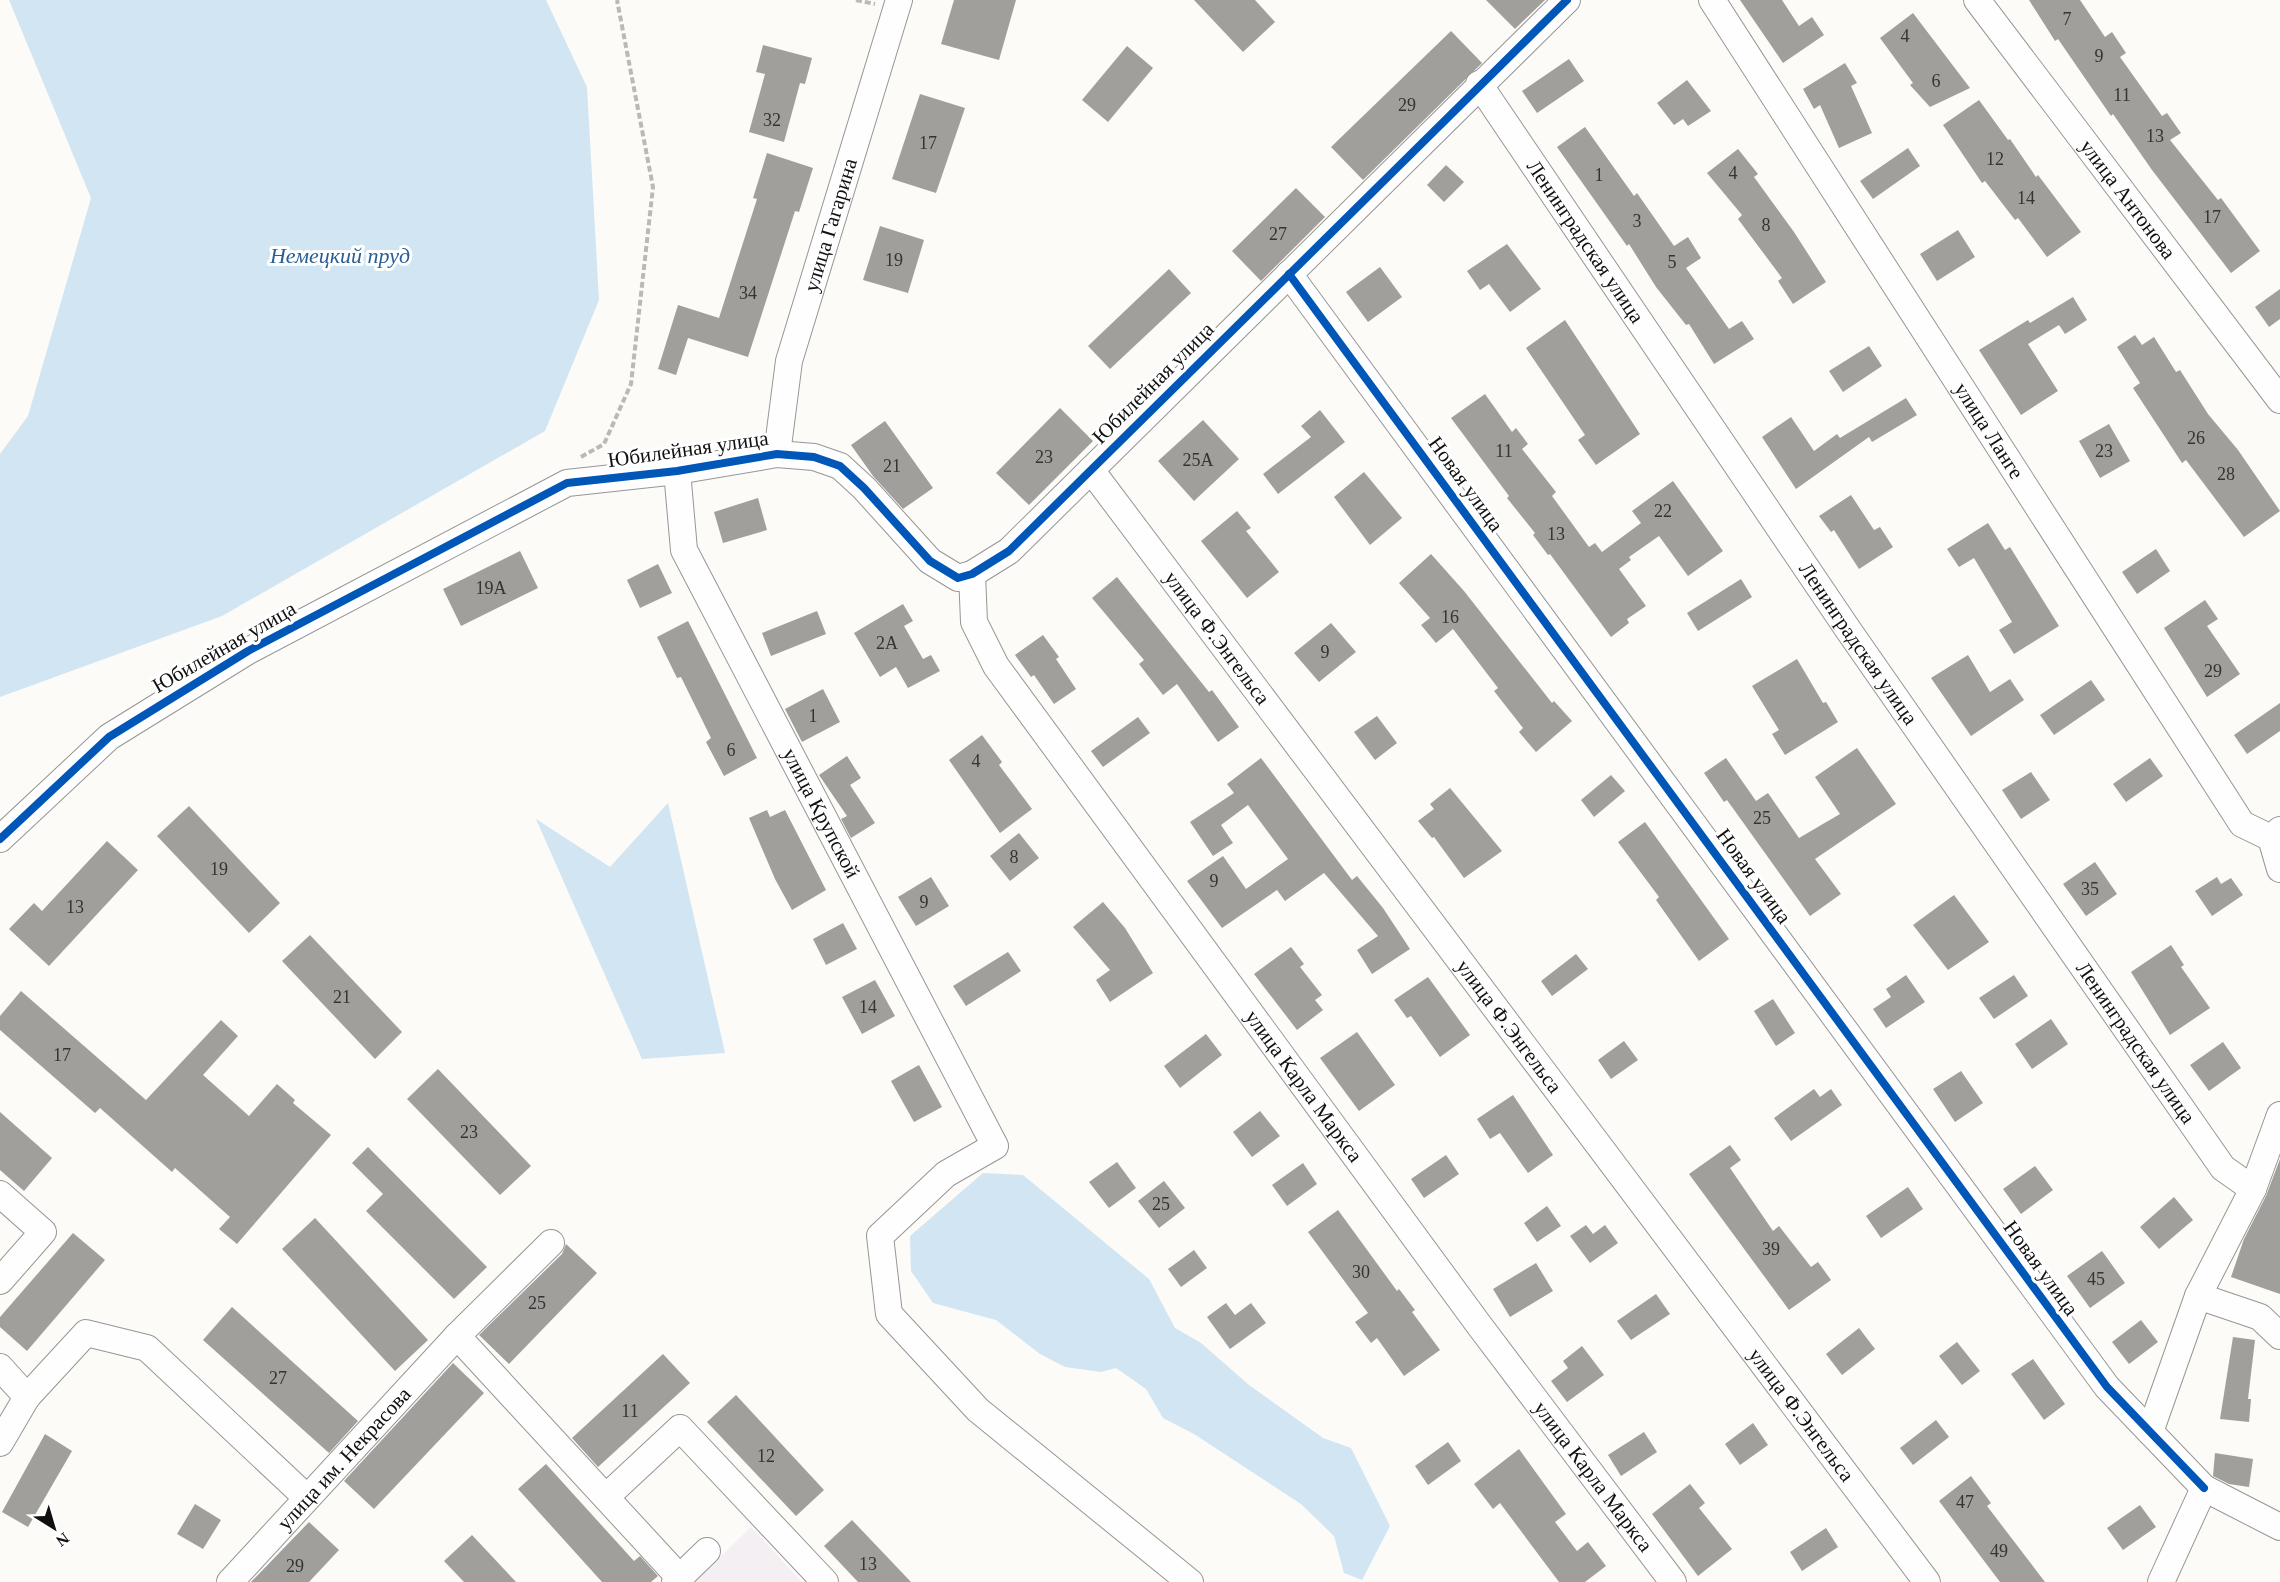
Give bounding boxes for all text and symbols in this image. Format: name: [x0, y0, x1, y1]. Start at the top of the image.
house number: 7: [2063, 9, 2072, 29]
house number: 4: [1901, 26, 1910, 46]
house number: 9: [2095, 46, 2104, 66]
house number: 6: [1932, 71, 1941, 91]
house number: 11: [2113, 85, 2131, 105]
house number: 29: [1398, 95, 1416, 115]
house number: 32: [763, 110, 781, 130]
house number: 13: [2146, 126, 2164, 146]
house number: 17: [919, 133, 937, 153]
street label: улица Антонова: [2075, 135, 2181, 264]
house number: 12: [1986, 149, 2004, 169]
street label: улица Гагарина: [799, 155, 862, 295]
street label: Ленинградская улица: [1522, 155, 1649, 328]
house number: 4: [1729, 163, 1738, 183]
house number: 1: [1595, 165, 1604, 185]
house number: 14: [2017, 188, 2035, 208]
house number: 17: [2203, 207, 2221, 227]
house number: 3: [1633, 211, 1642, 231]
house number: 8: [1762, 215, 1771, 235]
house number: 27: [1269, 224, 1287, 244]
water label: Немецкий пруд: [269, 243, 410, 268]
house number: 19: [885, 250, 903, 270]
house number: 5: [1668, 252, 1677, 272]
house number: 34: [739, 283, 757, 303]
street label: Юбилейная улица: [1087, 317, 1219, 449]
street label: улица Ланге: [1949, 378, 2029, 483]
street label: Юбилейная улица: [606, 426, 770, 472]
house number: 26: [2187, 428, 2205, 448]
street label: Новая улица: [1424, 432, 1509, 537]
house number: 11: [1495, 441, 1513, 461]
house number: 23: [2095, 441, 2113, 461]
house number: 23: [1035, 447, 1053, 467]
house number: 25А: [1183, 450, 1214, 470]
house number: 21: [883, 456, 901, 476]
house number: 28: [2217, 464, 2235, 484]
house number: 22: [1654, 501, 1672, 521]
house number: 13: [1547, 524, 1565, 544]
street label: Ленинградская улица: [1794, 558, 1923, 730]
street label: улица Ф.Энгельса: [1159, 566, 1275, 710]
house number: 19А: [476, 578, 507, 598]
street label: Юбилейная улица: [148, 596, 301, 698]
house number: 16: [1441, 607, 1459, 627]
house number: 2А: [876, 633, 898, 653]
house number: 9: [1321, 642, 1330, 662]
house number: 29: [2204, 661, 2222, 681]
house number: 1: [809, 706, 818, 726]
house number: 6: [727, 740, 736, 760]
street label: улица Крупской: [777, 744, 865, 882]
house number: 4: [972, 751, 981, 771]
house number: 25: [1753, 808, 1771, 828]
street label: Новая улица: [1712, 824, 1797, 929]
house number: 8: [1010, 847, 1019, 867]
house number: 19: [210, 859, 228, 879]
house number: 9: [1210, 871, 1219, 891]
house number: 35: [2081, 879, 2099, 899]
house number: 9: [920, 892, 929, 912]
house number: 13: [66, 897, 84, 917]
street label: улица Ф.Энгельса: [1451, 955, 1568, 1098]
street label: Ленинградская улица: [2071, 957, 2201, 1129]
house number: 21: [333, 987, 351, 1007]
house number: 14: [859, 997, 877, 1017]
street label: улица Карла Маркса: [1240, 1005, 1368, 1167]
house number: 17: [53, 1045, 71, 1065]
house number: 23: [460, 1122, 478, 1142]
house number: 25: [1152, 1194, 1170, 1214]
street label: Новая улица: [1999, 1216, 2084, 1321]
house number: 39: [1762, 1239, 1780, 1259]
house number: 30: [1352, 1262, 1370, 1282]
house number: 45: [2087, 1269, 2105, 1289]
house number: 25: [528, 1293, 546, 1313]
street label: улица Ф.Энгельса: [1743, 1343, 1860, 1487]
house number: 27: [269, 1368, 287, 1388]
street label: улица им. Некрасова: [272, 1382, 416, 1535]
street label: улица Карла Маркса: [1529, 1396, 1658, 1557]
house number: 11: [621, 1401, 639, 1421]
house number: 12: [757, 1446, 775, 1466]
house number: 47: [1956, 1492, 1974, 1512]
north arrow: [24, 1498, 84, 1558]
text: N: [53, 1529, 72, 1550]
house number: 49: [1990, 1541, 2008, 1561]
house number: 13: [859, 1554, 877, 1574]
house number: 29: [286, 1556, 304, 1576]

